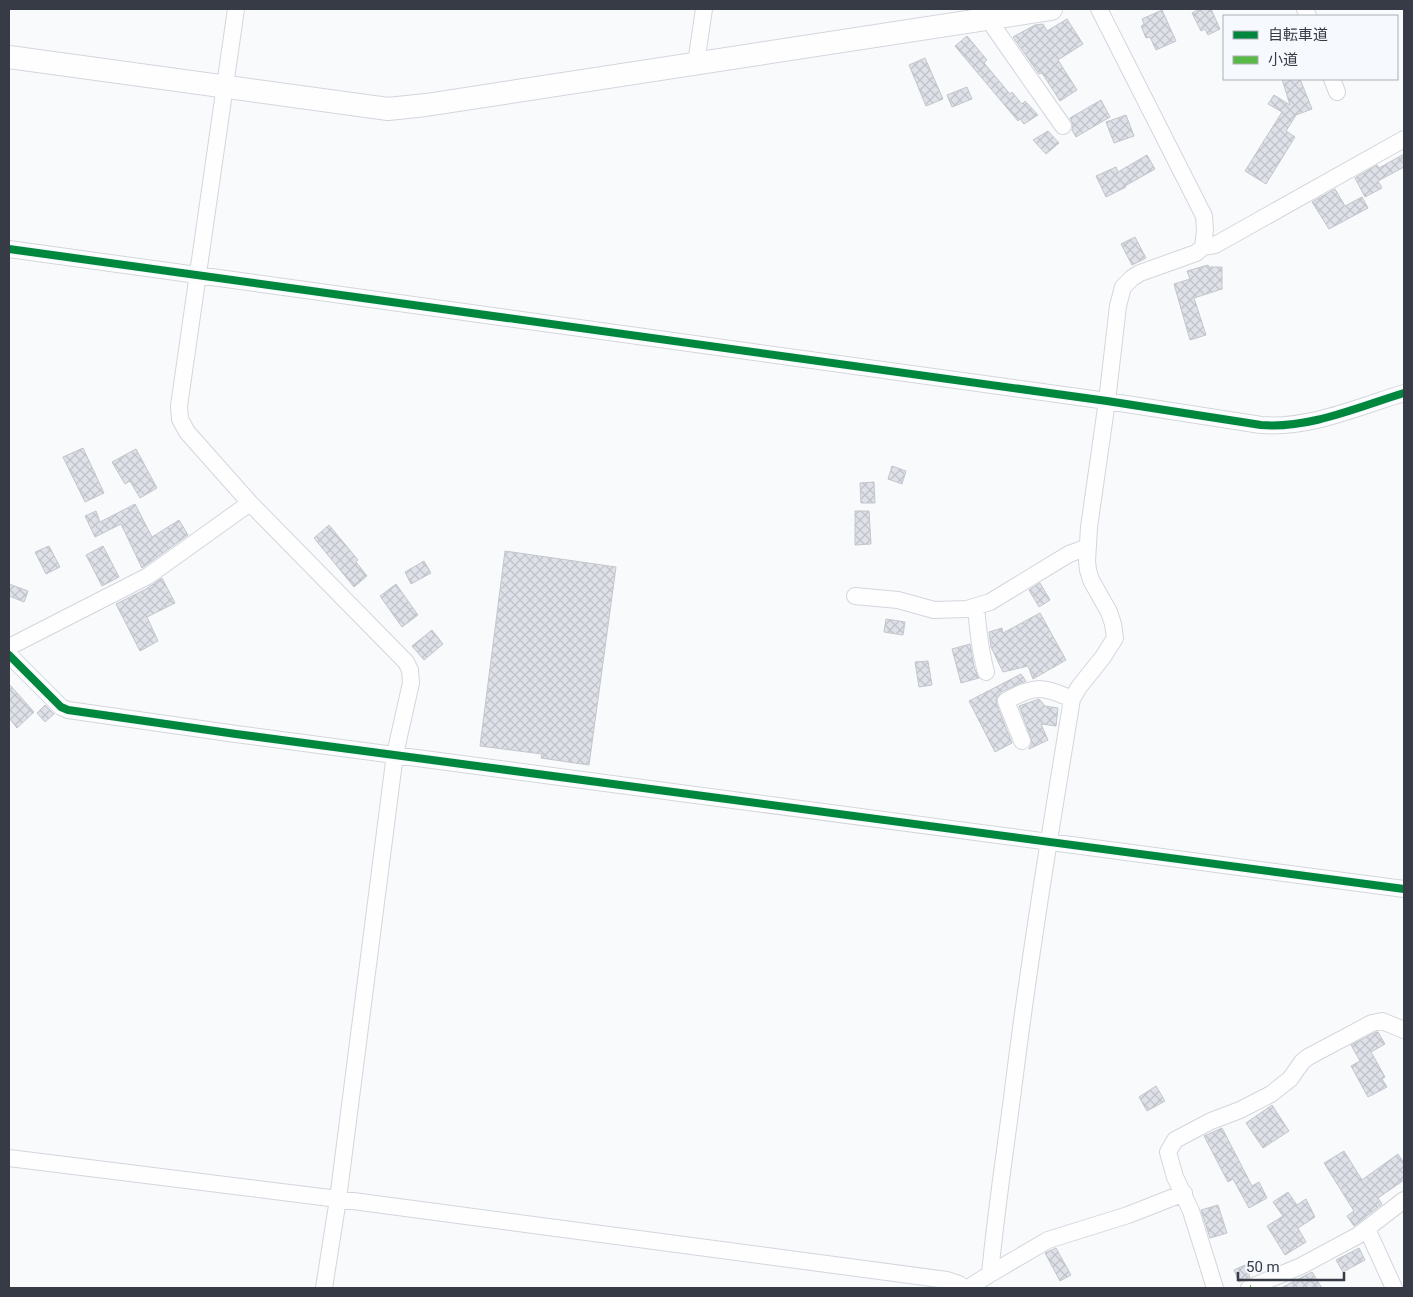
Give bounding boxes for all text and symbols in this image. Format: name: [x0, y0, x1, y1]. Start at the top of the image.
legend: [1223, 15, 1398, 80]
text: 自転車道: [1268, 26, 1328, 44]
text: 小道: [1268, 51, 1298, 69]
scale bar: [1238, 1250, 1344, 1282]
text: 50 m: [1246, 1258, 1280, 1276]

